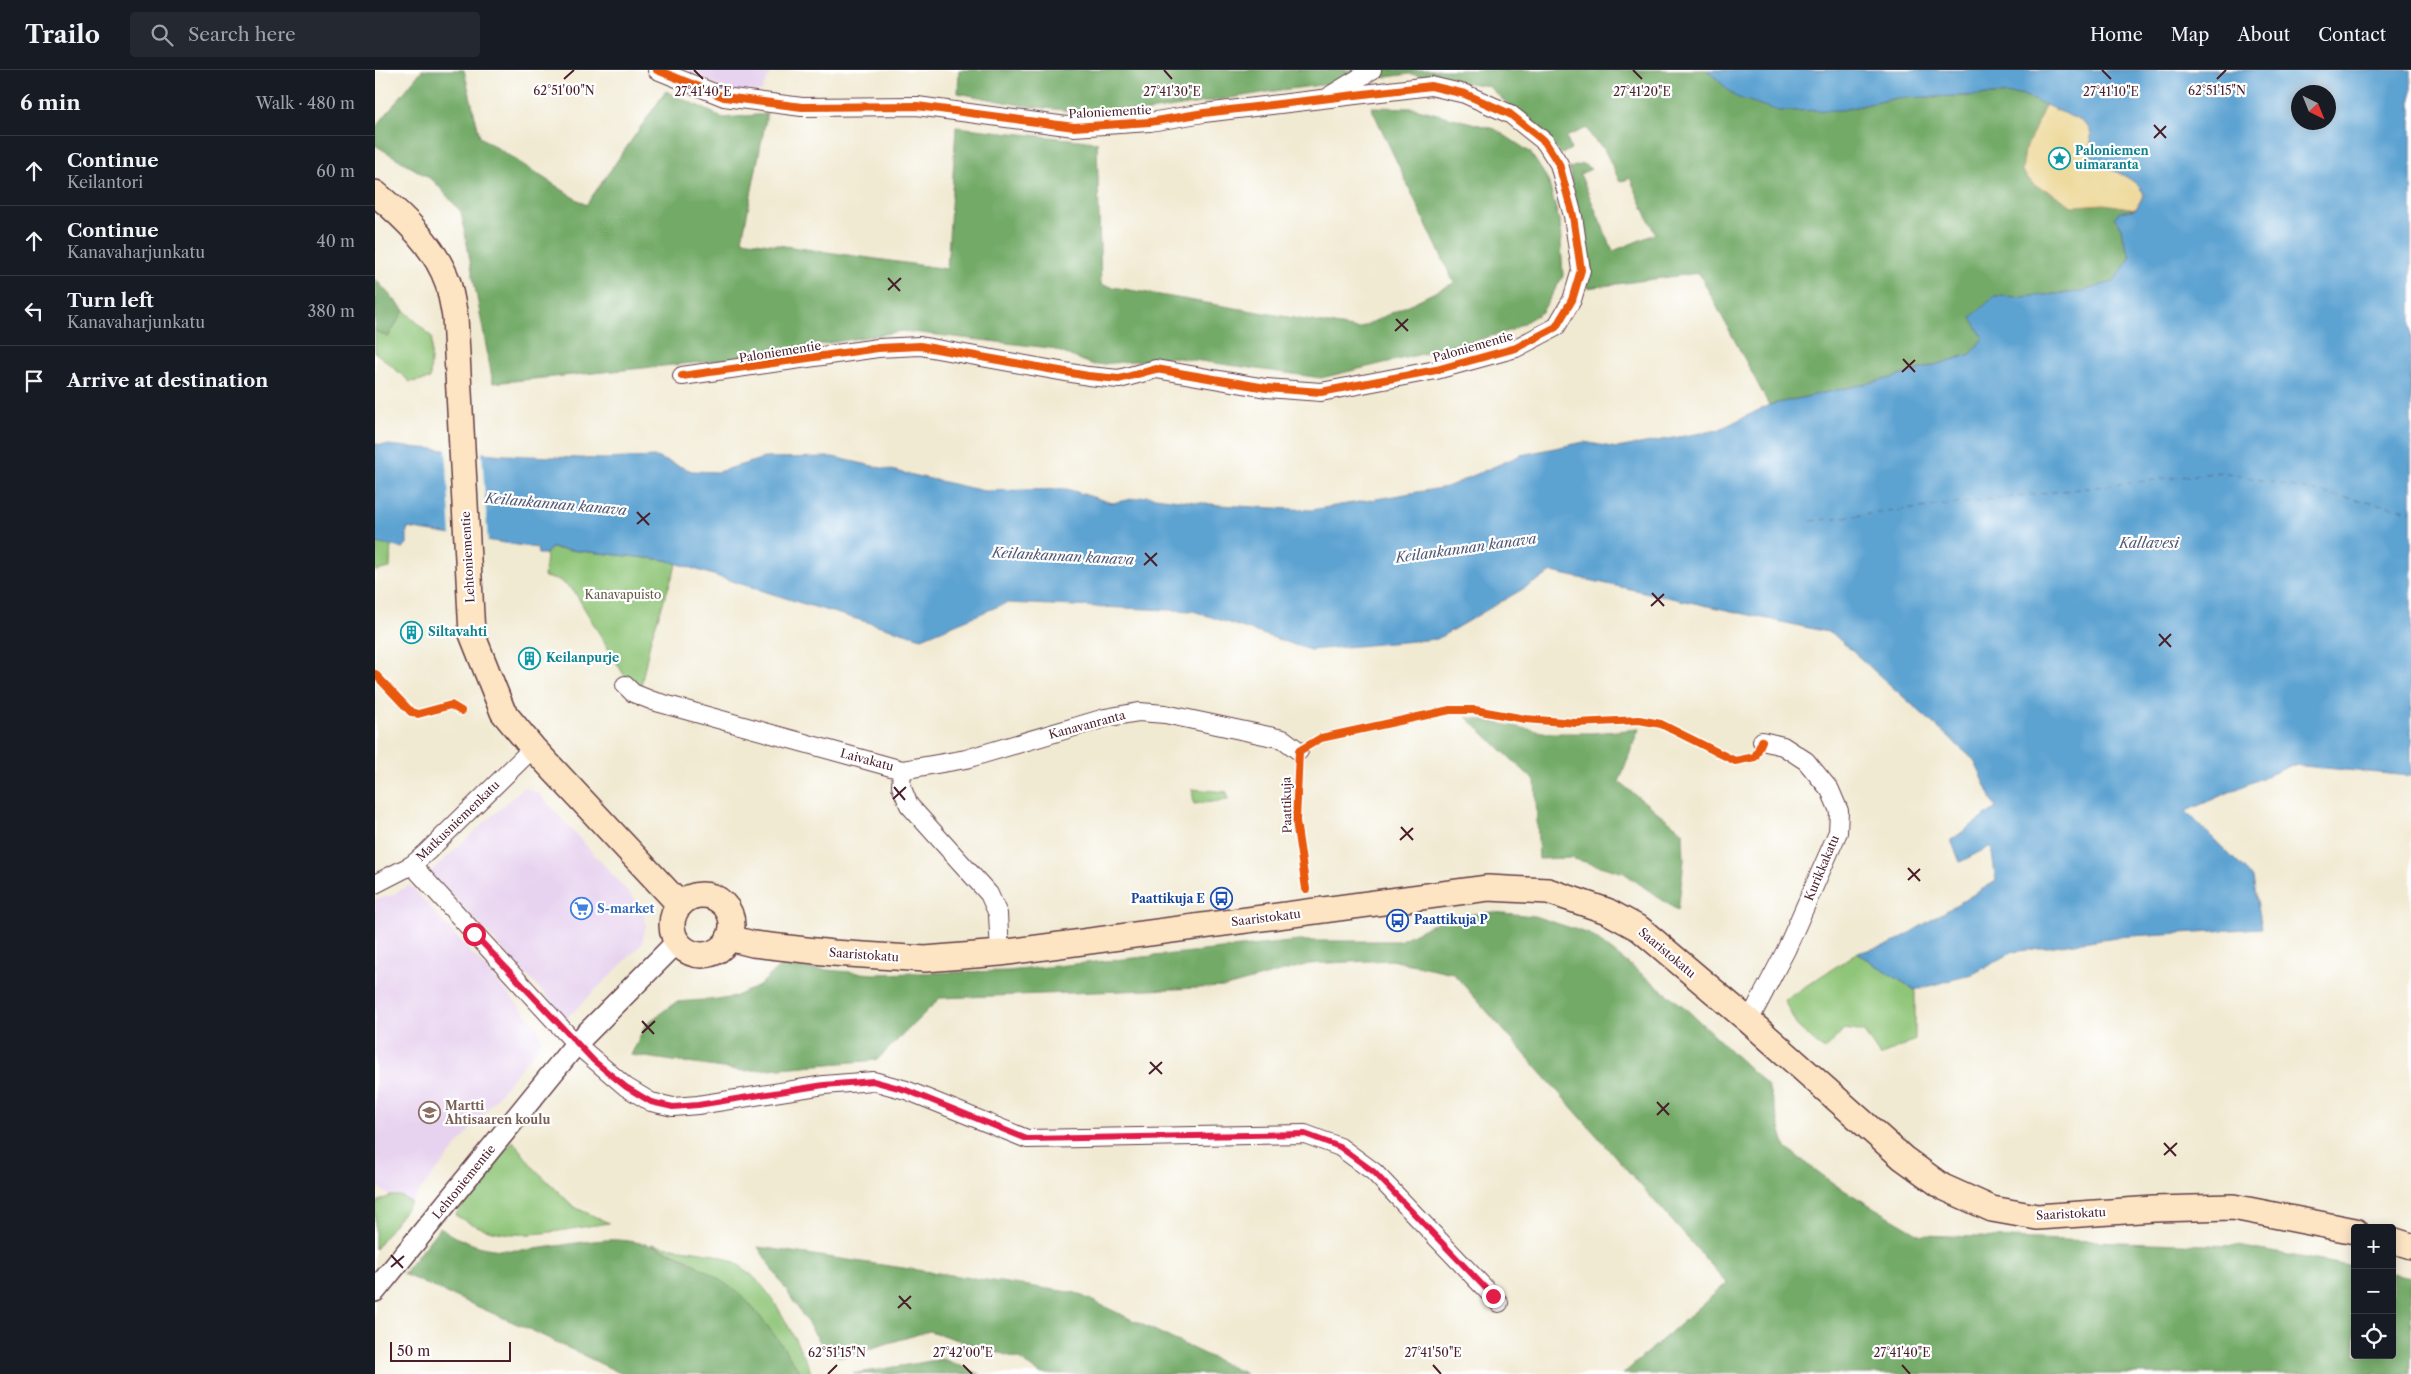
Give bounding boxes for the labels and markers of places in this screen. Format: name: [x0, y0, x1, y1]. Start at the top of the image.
place label: Paloniemen uimaranta: [2075, 143, 2150, 172]
place icon: Paloniemen uimaranta: [2047, 146, 2071, 170]
building icon: Siltavahti: [400, 620, 424, 644]
place label: Siltavahti: [428, 624, 488, 639]
building icon: Keilanpurje: [518, 646, 542, 670]
place label: Keilanpurje: [546, 650, 619, 665]
bus stop icon: Paattikuja E: [1209, 887, 1233, 911]
place label: Paattikuja E: [1131, 891, 1205, 906]
supermarket icon: S-market: [569, 897, 593, 921]
place label: S-market: [597, 901, 654, 916]
bus stop icon: Paattikuja P: [1386, 908, 1410, 932]
place label: Paattikuja P: [1414, 912, 1488, 927]
place label: Martti Ahtisaaren koulu: [444, 1098, 551, 1127]
school or university icon: Martti Ahtisaaren koulu: [417, 1101, 441, 1125]

